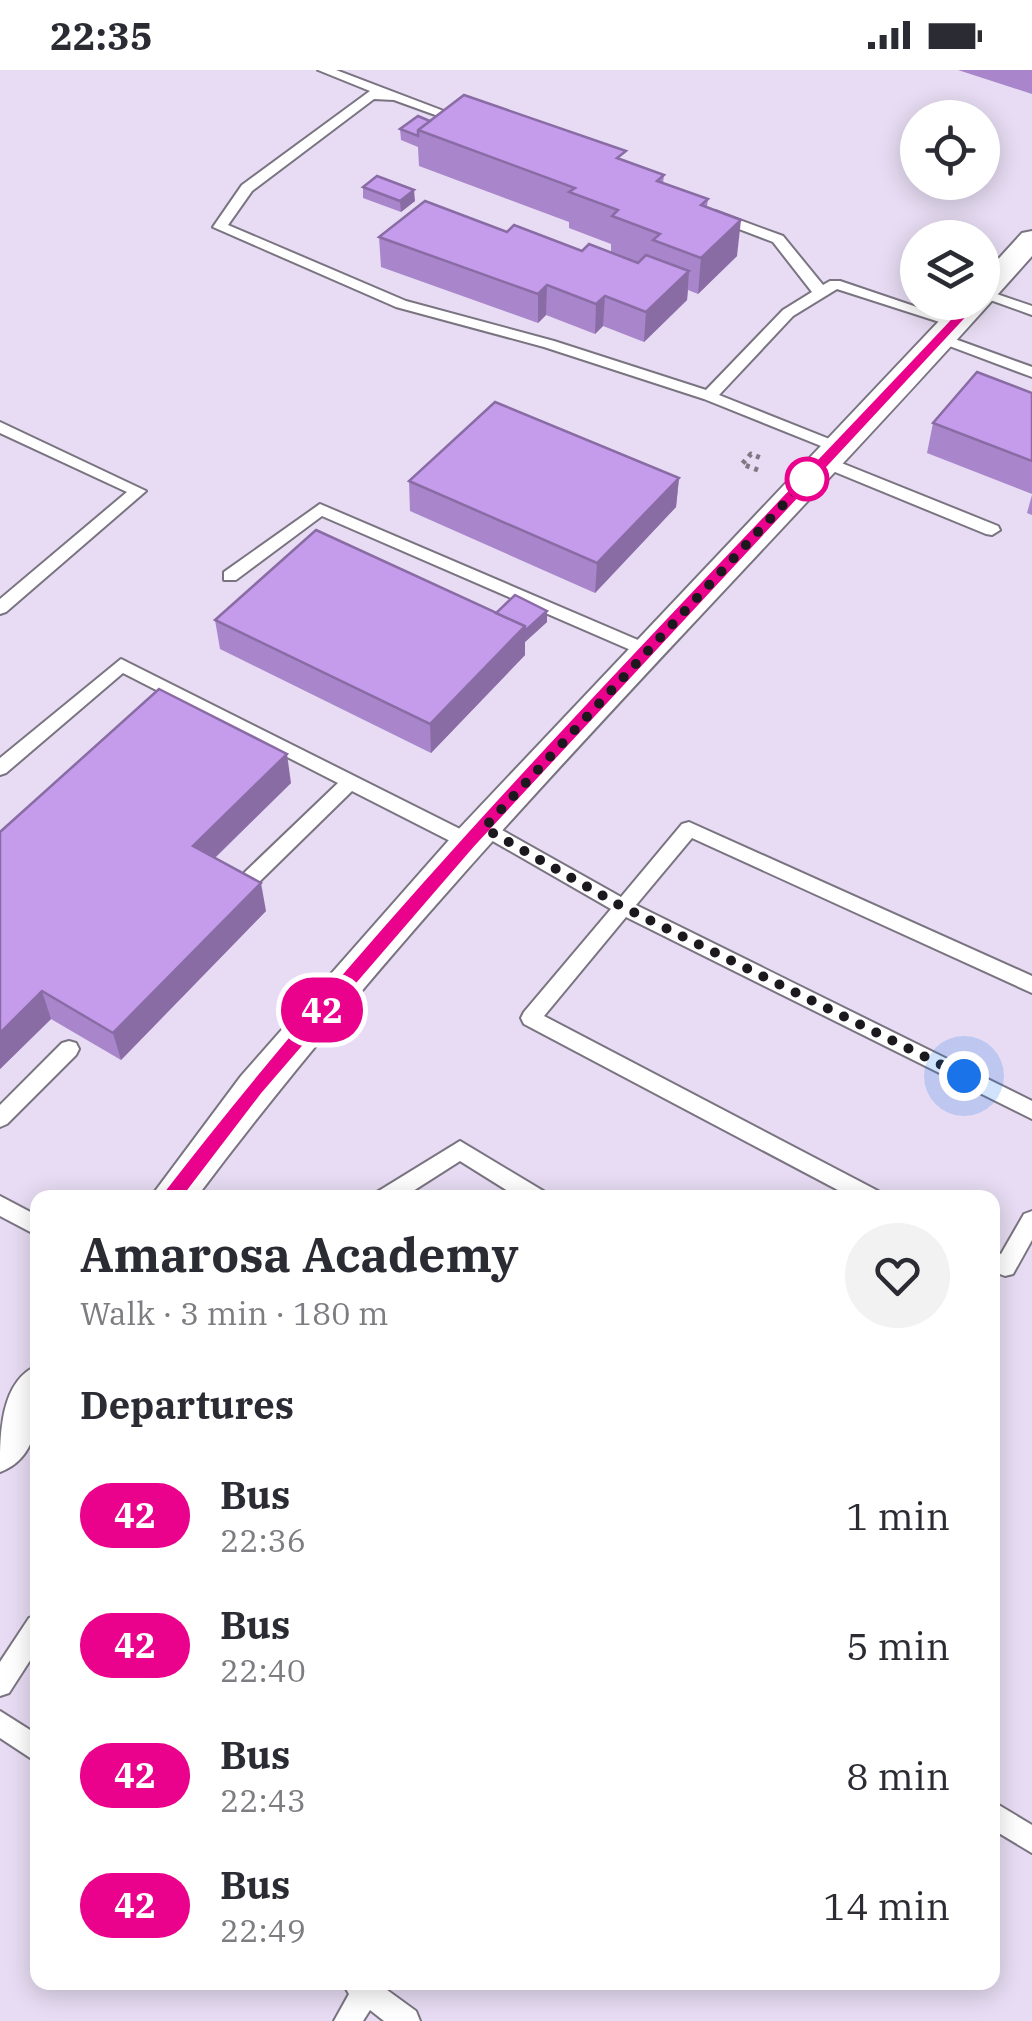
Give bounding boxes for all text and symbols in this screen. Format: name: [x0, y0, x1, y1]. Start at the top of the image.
text: 22:35: [50, 11, 153, 60]
map controls: [900, 100, 1000, 320]
button: locate: [900, 100, 1000, 200]
button: layers: [900, 220, 1000, 320]
unlabelled marker: [786, 458, 828, 500]
line badge: 42: [277, 978, 367, 1042]
text: 42: [301, 987, 343, 1033]
your location: [939, 1051, 989, 1101]
text: Amarosa Academy: [80, 1223, 519, 1285]
button: heart: [845, 1223, 950, 1328]
text: Walk · 3 min · 180 m: [80, 1292, 388, 1334]
text: Departures: [80, 1380, 294, 1429]
text: Bus: [220, 1470, 290, 1519]
text: 1 min: [846, 1491, 950, 1540]
text: 42: [114, 1492, 156, 1538]
text: 22:36: [220, 1519, 306, 1561]
text: Bus: [220, 1600, 290, 1649]
text: 5 min: [846, 1621, 950, 1670]
text: 42: [114, 1622, 156, 1668]
text: 22:40: [220, 1649, 306, 1691]
text: Bus: [220, 1730, 290, 1779]
text: 8 min: [846, 1751, 950, 1800]
text: 42: [114, 1752, 156, 1798]
text: 22:43: [220, 1779, 306, 1821]
text: Bus: [220, 1860, 290, 1909]
text: 14 min: [823, 1881, 950, 1930]
text: 42: [114, 1882, 156, 1928]
text: 22:49: [220, 1909, 306, 1951]

